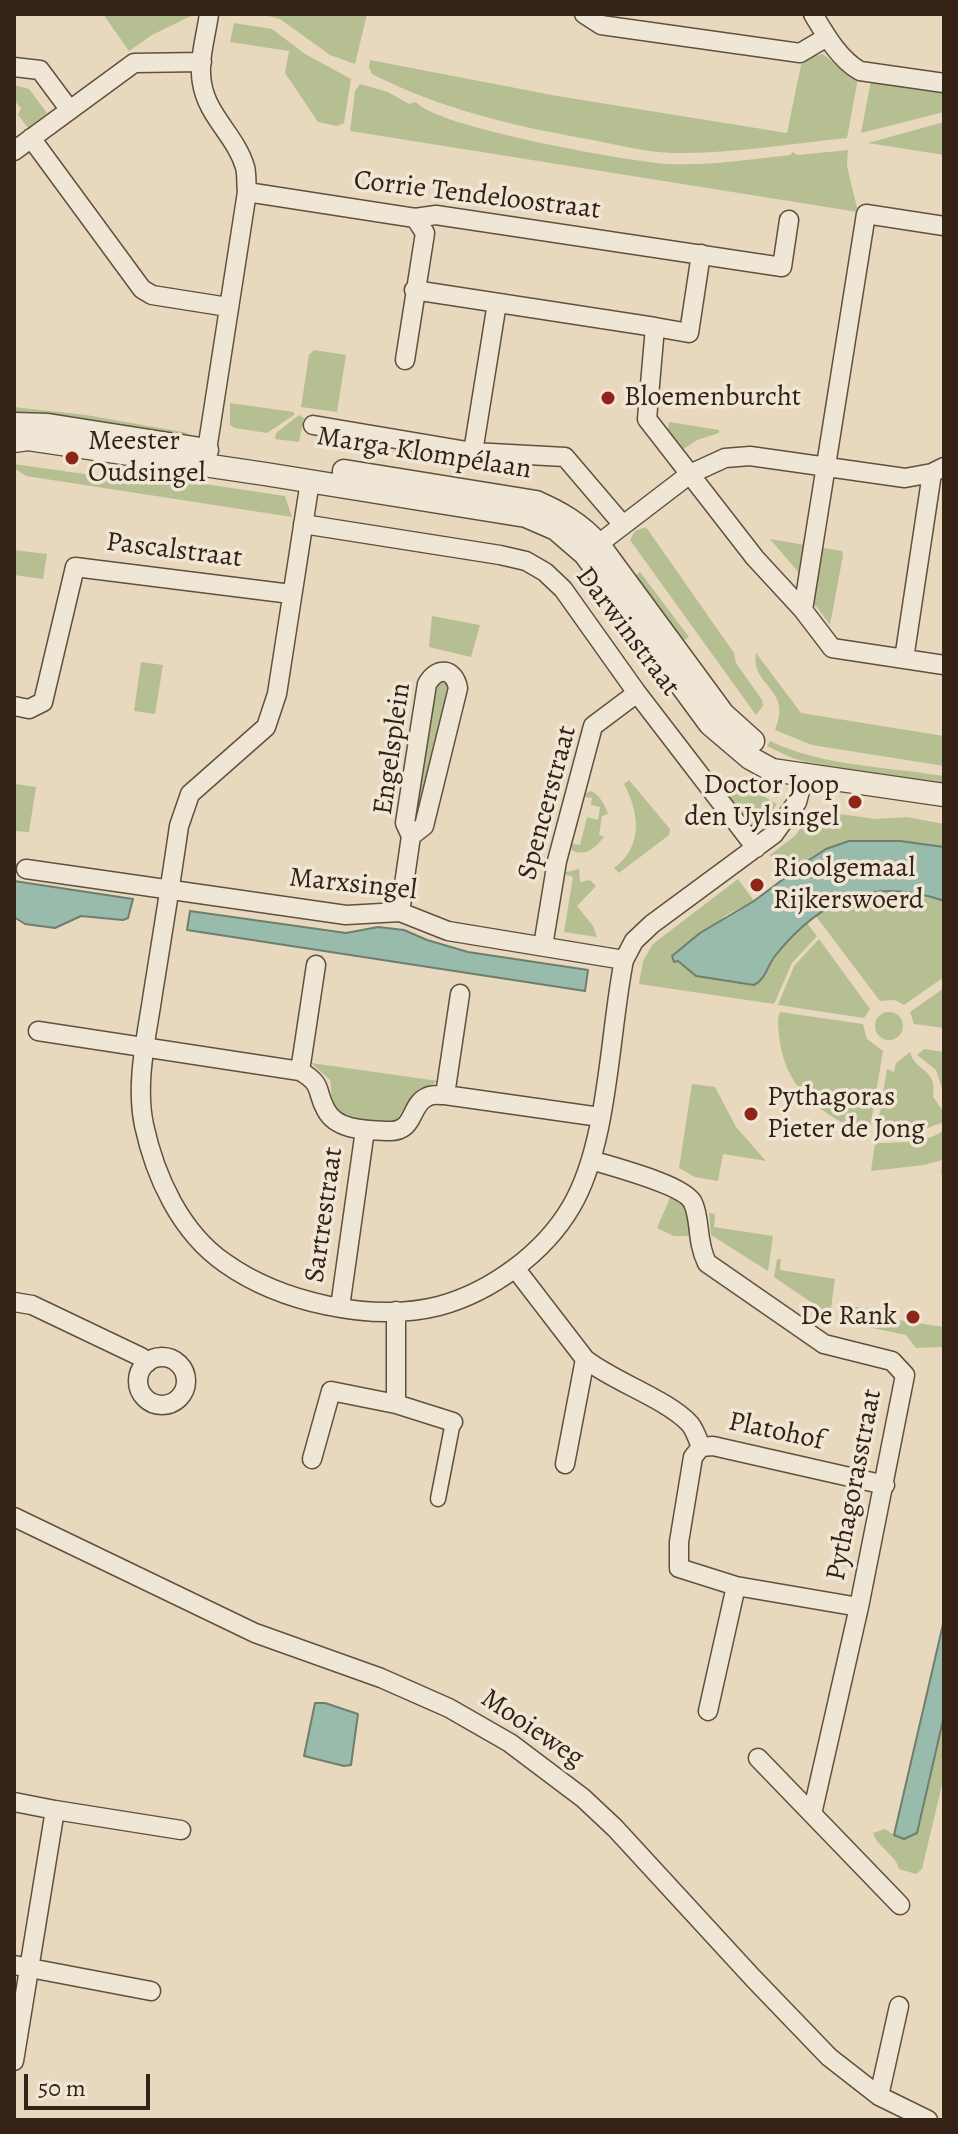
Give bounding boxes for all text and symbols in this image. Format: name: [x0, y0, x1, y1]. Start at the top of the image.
street label: Corrie Tendeloostraat: [352, 164, 602, 228]
place label: Bloemenburcht: [624, 381, 801, 415]
marker: Bloemenburcht: [599, 389, 617, 407]
street label: Marga Klompélaan: [314, 420, 534, 488]
place label: Meester Oudsingel: [88, 425, 205, 491]
marker: Meester Oudsingel: [63, 449, 81, 467]
street label: Pascalstraat: [104, 526, 244, 576]
street label: Darwinstraat: [568, 561, 686, 703]
street label: Engelsplein: [367, 681, 419, 817]
street label: Spencerstraat: [511, 722, 585, 884]
place label: Doctor Joop den Uylsingel: [684, 769, 839, 835]
marker: Doctor Joop den Uylsingel: [846, 793, 864, 811]
place label: Rioolgemaal Rijkerswoerd: [773, 852, 924, 918]
street label: Marxsingel: [287, 862, 419, 908]
marker: Rioolgemaal Rijkerswoerd: [748, 876, 766, 894]
place label: Pythagoras Pieter de Jong: [767, 1081, 925, 1147]
marker: Pythagoras Pieter de Jong: [742, 1105, 760, 1123]
street label: Sartrestraat: [299, 1145, 351, 1285]
place label: De Rank: [800, 1300, 897, 1334]
marker: De Rank: [904, 1308, 922, 1326]
street label: Pythagorasstraat: [820, 1386, 890, 1584]
street label: Platohof: [725, 1406, 827, 1458]
street label: Mooieweg: [474, 1682, 590, 1776]
scale bar: [28, 2058, 154, 2108]
text: 50 m: [38, 2072, 86, 2104]

